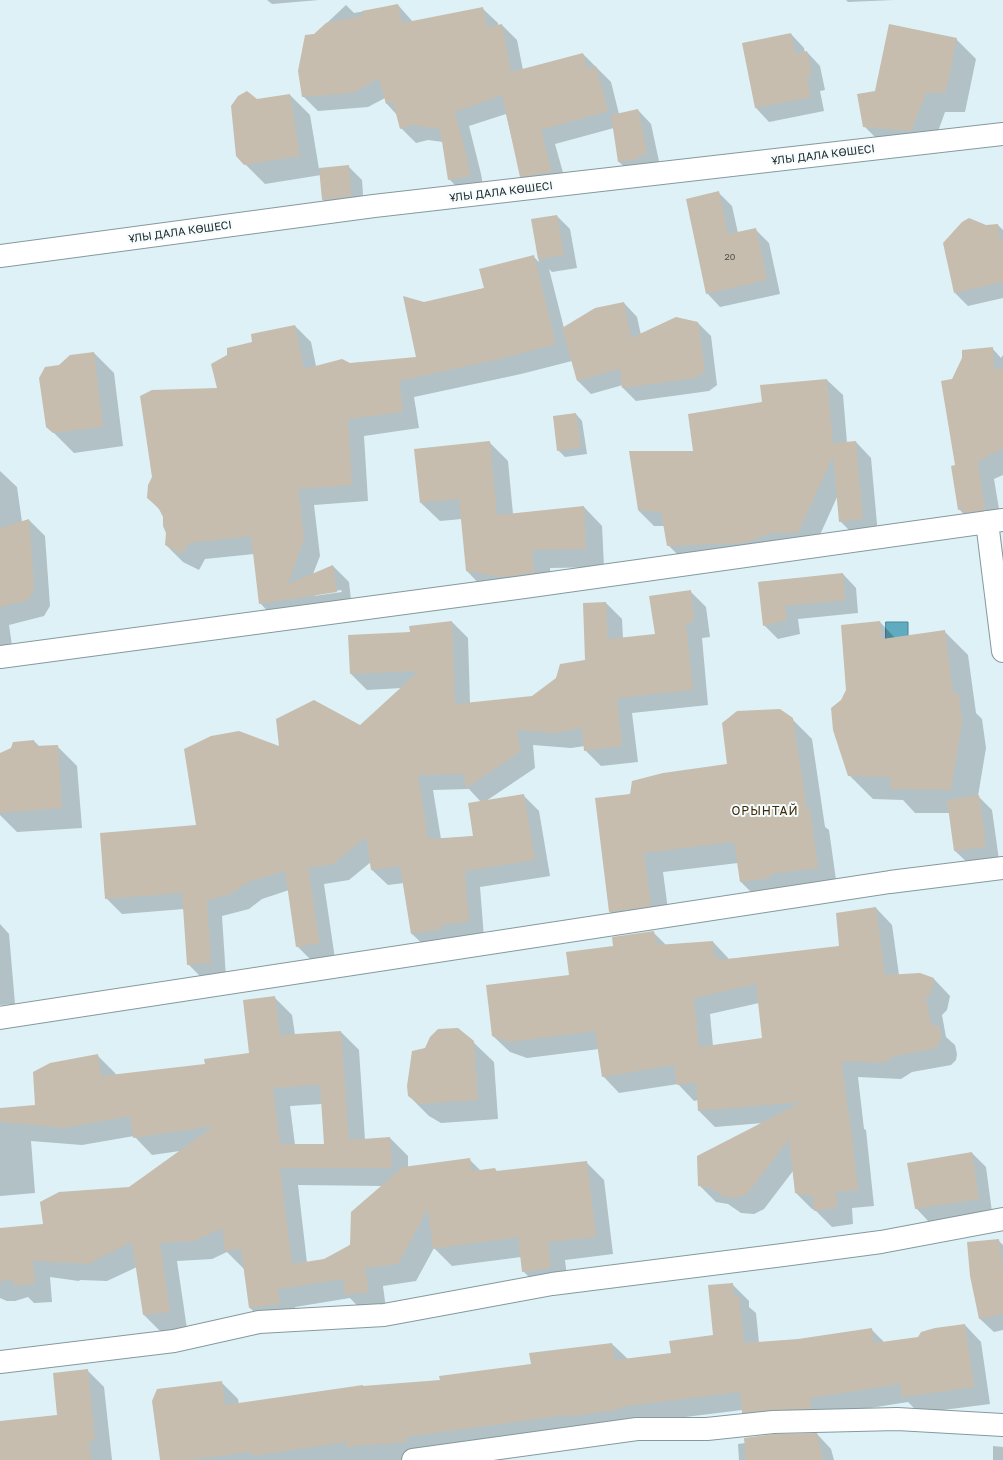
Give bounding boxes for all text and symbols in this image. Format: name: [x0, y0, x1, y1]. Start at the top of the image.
street label: ҰЛЫ ДАЛА КӨШЕСІ: [771, 142, 875, 168]
street label: ҰЛЫ ДАЛА КӨШЕСІ: [449, 179, 553, 205]
street label: ҰЛЫ ДАЛА КӨШЕСІ: [128, 218, 232, 246]
house number: 20: [725, 252, 735, 262]
district label: ОРЫНТАЙ: [731, 804, 799, 818]

